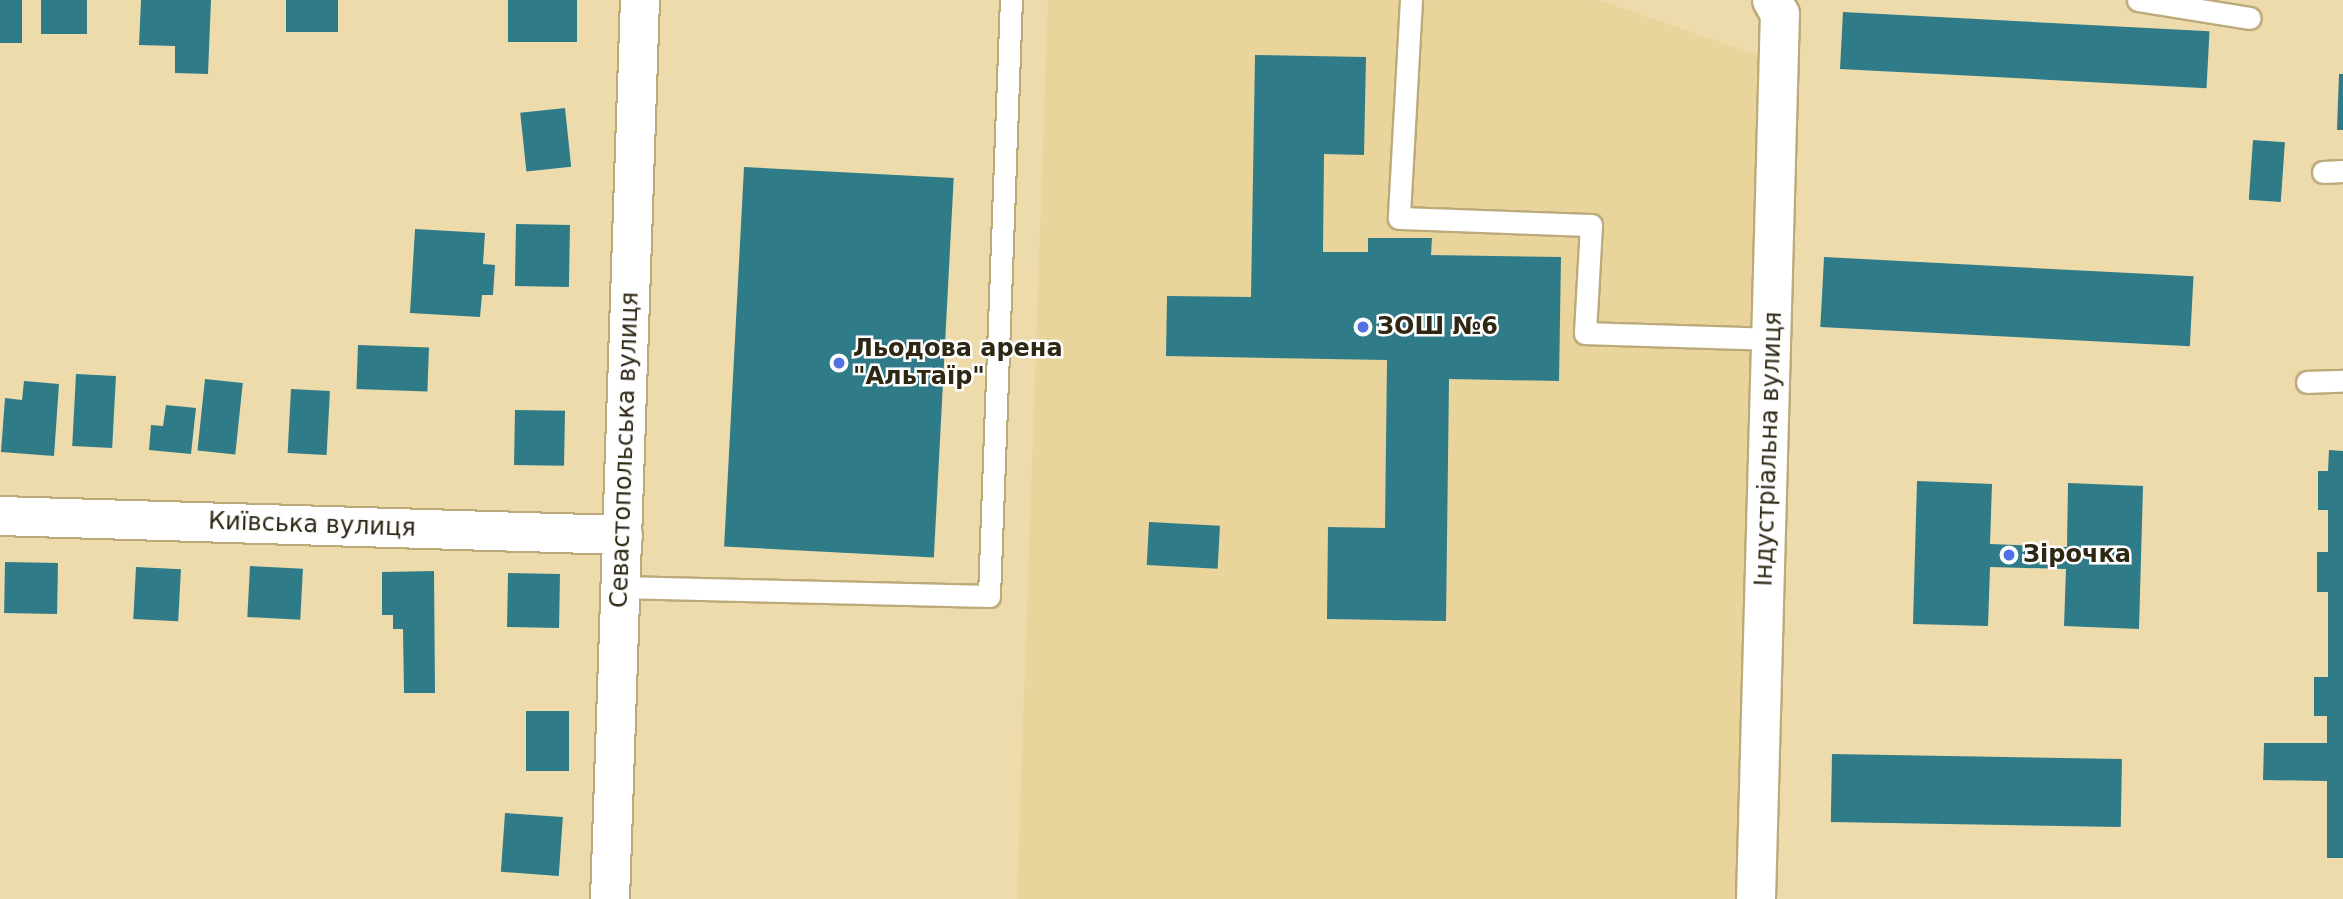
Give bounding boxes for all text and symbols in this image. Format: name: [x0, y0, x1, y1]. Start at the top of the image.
street label: Севастопольська вулиця: [605, 291, 645, 609]
street label: Індустріальна вулиця: [1750, 311, 1788, 587]
place label: ЗОШ №6: [1377, 313, 1498, 341]
marker: ЗОШ №6: [1355, 319, 1371, 335]
place label: Льодова арена "Альтаїр": [853, 335, 1063, 391]
marker: Льодова арена "Альтаїр": [831, 355, 847, 371]
street label: Київська вулиця: [208, 507, 416, 543]
place label: Зірочка: [2023, 541, 2131, 569]
marker: Зірочка: [2001, 547, 2017, 563]

